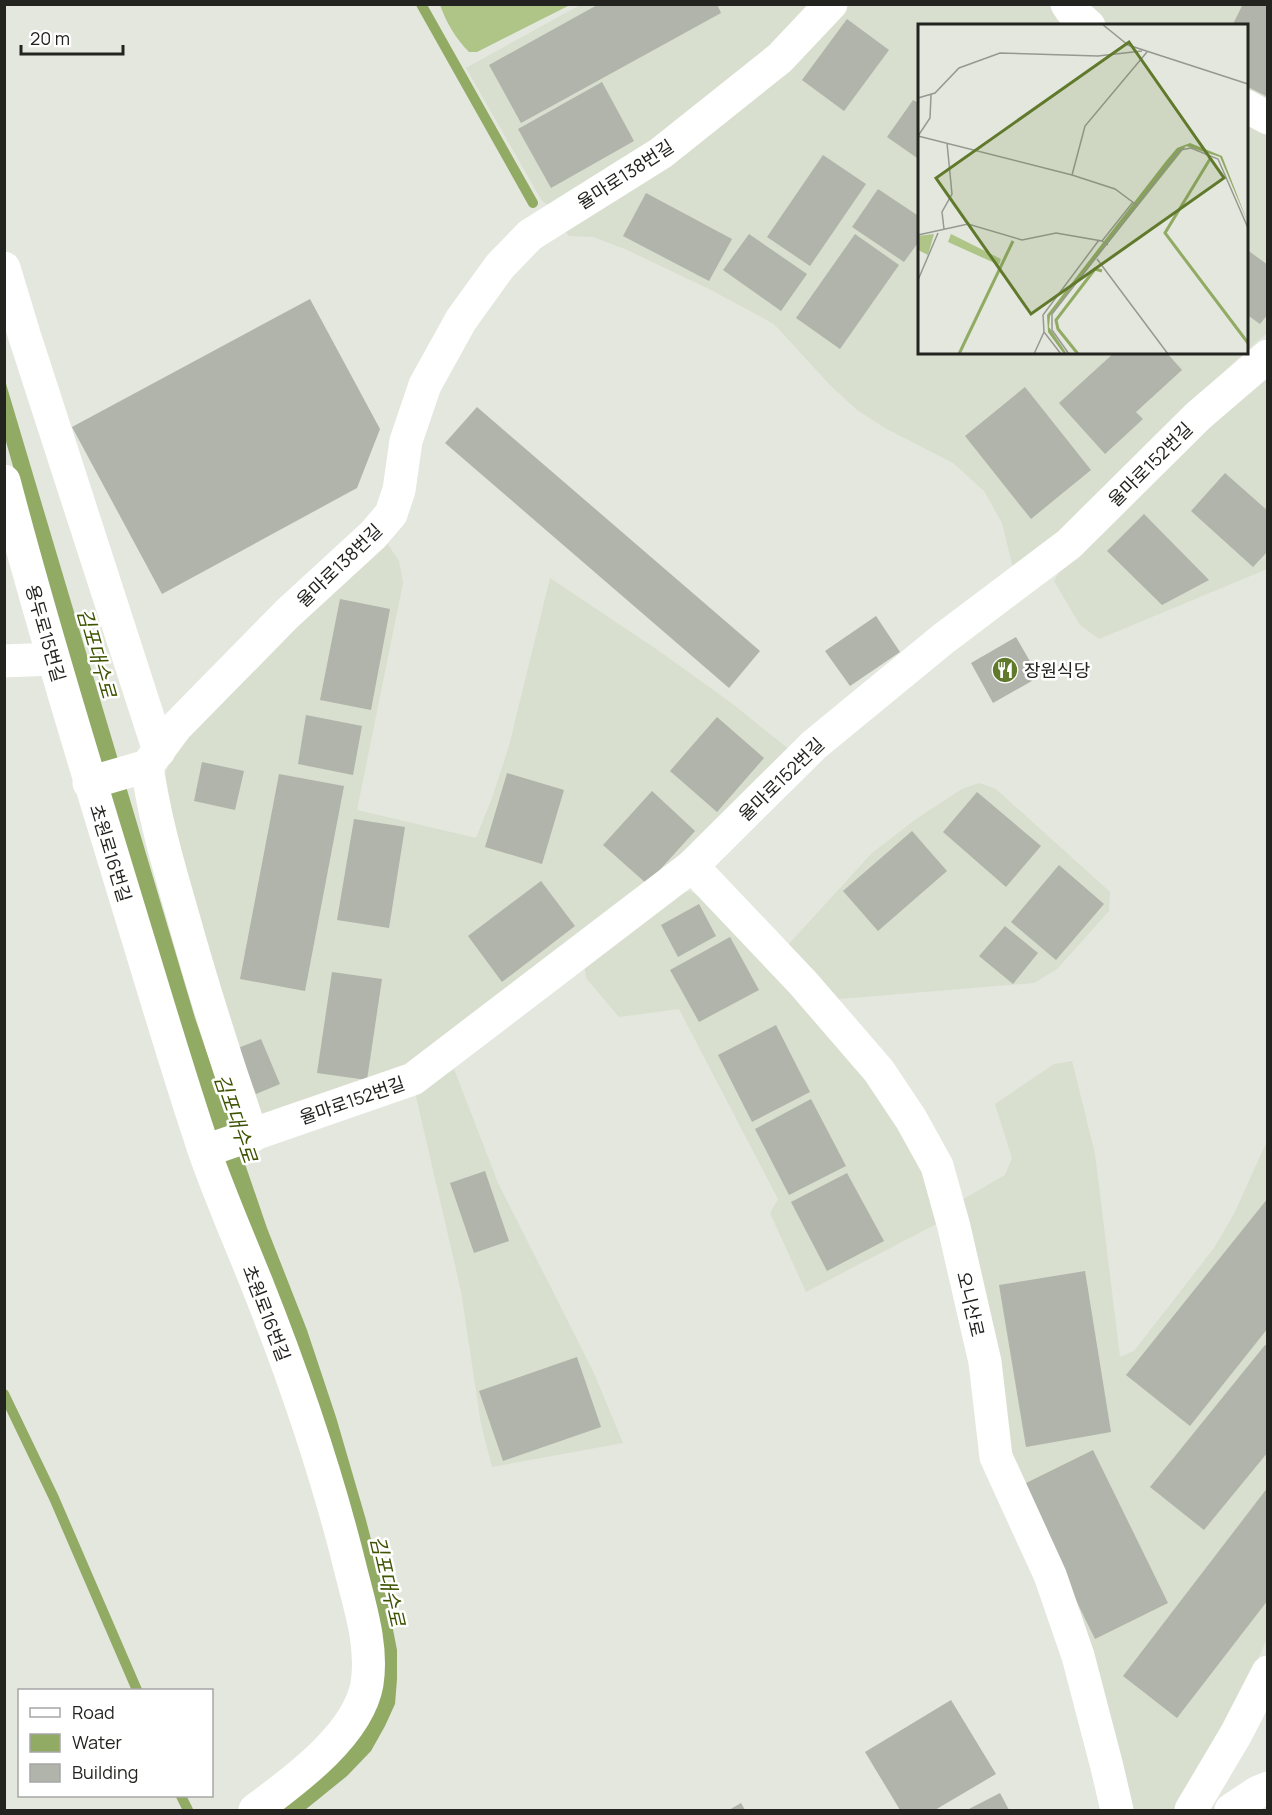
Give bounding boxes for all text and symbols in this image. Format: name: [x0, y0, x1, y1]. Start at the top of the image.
scale bar: [21, 18, 123, 56]
inset map: [918, 24, 1248, 354]
text: 20 m: [30, 26, 70, 50]
street label: 율마로138번길: [572, 134, 678, 214]
street label: 율마로152번길: [1103, 417, 1197, 511]
street label: 율마로138번길: [291, 518, 387, 612]
street label: 용두로15번길: [21, 582, 71, 684]
water label: 김포대수로: [71, 605, 123, 702]
restaurant icon: 장원식당: [990, 655, 1020, 685]
place label: 장원식당: [1024, 658, 1090, 682]
street label: 율마로152번길: [733, 732, 829, 826]
street label: 초원로16번길: [85, 801, 137, 905]
water label: 김포대수로: [208, 1070, 264, 1167]
street label: 율마로152번길: [296, 1071, 408, 1129]
street label: 초원로16번길: [238, 1262, 296, 1364]
street label: 오니산로: [952, 1269, 990, 1339]
water label: 김포대수로: [364, 1533, 412, 1630]
legend: [18, 1689, 213, 1797]
text: Road: [72, 1700, 115, 1724]
text: Water: [72, 1730, 122, 1754]
text: Building: [72, 1760, 138, 1784]

